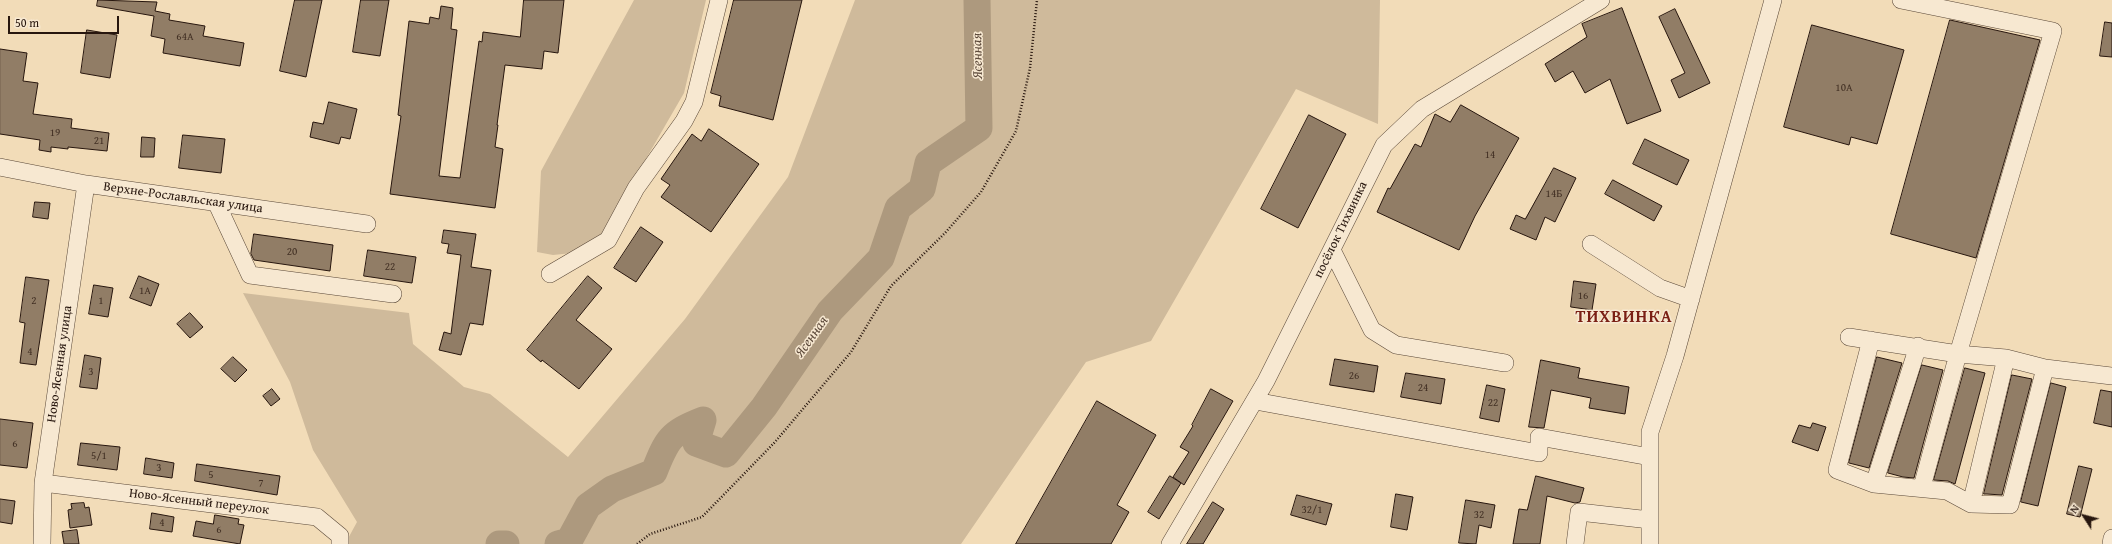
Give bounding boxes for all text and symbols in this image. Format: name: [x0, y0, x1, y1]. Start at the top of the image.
scale bar: [10, 8, 121, 34]
text: 50 m: [15, 14, 39, 31]
house number: 64А: [176, 30, 194, 44]
water label: Ясенная: [969, 33, 987, 79]
house number: 10А: [1835, 81, 1853, 95]
house number: 19: [50, 126, 60, 140]
house number: 21: [94, 134, 104, 148]
house number: 14: [1485, 148, 1495, 162]
street label: Верхне-Рославльская улица: [102, 179, 264, 217]
street label: посёлок Тихвинка: [1311, 179, 1371, 281]
house number: 14Б: [1546, 187, 1562, 201]
house number: 20: [287, 245, 297, 259]
house number: 22: [385, 260, 395, 274]
house number: 1А: [139, 284, 151, 298]
house number: 16: [1578, 289, 1588, 303]
house number: 2: [31, 294, 37, 308]
house number: 1: [98, 294, 104, 308]
street label: Ново-Ясенная улица: [44, 304, 76, 424]
district label: ТИХВИНКА: [1575, 308, 1673, 328]
water label: Ясенная: [792, 313, 832, 361]
house number: 4: [27, 345, 33, 359]
house number: 3: [88, 365, 94, 379]
house number: 26: [1349, 369, 1359, 383]
house number: 24: [1418, 381, 1428, 395]
house number: 22: [1488, 396, 1498, 410]
house number: 6: [12, 437, 18, 451]
house number: 5/1: [91, 449, 107, 463]
house number: 3: [156, 461, 162, 475]
house number: 5: [208, 468, 214, 482]
house number: 7: [258, 476, 264, 490]
street label: Ново-Ясенный переулок: [128, 486, 270, 518]
north arrow: [2064, 496, 2104, 536]
text: N: [2066, 501, 2083, 517]
house number: 32/1: [1301, 503, 1323, 517]
house number: 32: [1474, 508, 1484, 522]
house number: 4: [159, 516, 165, 530]
house number: 6: [216, 523, 222, 537]

